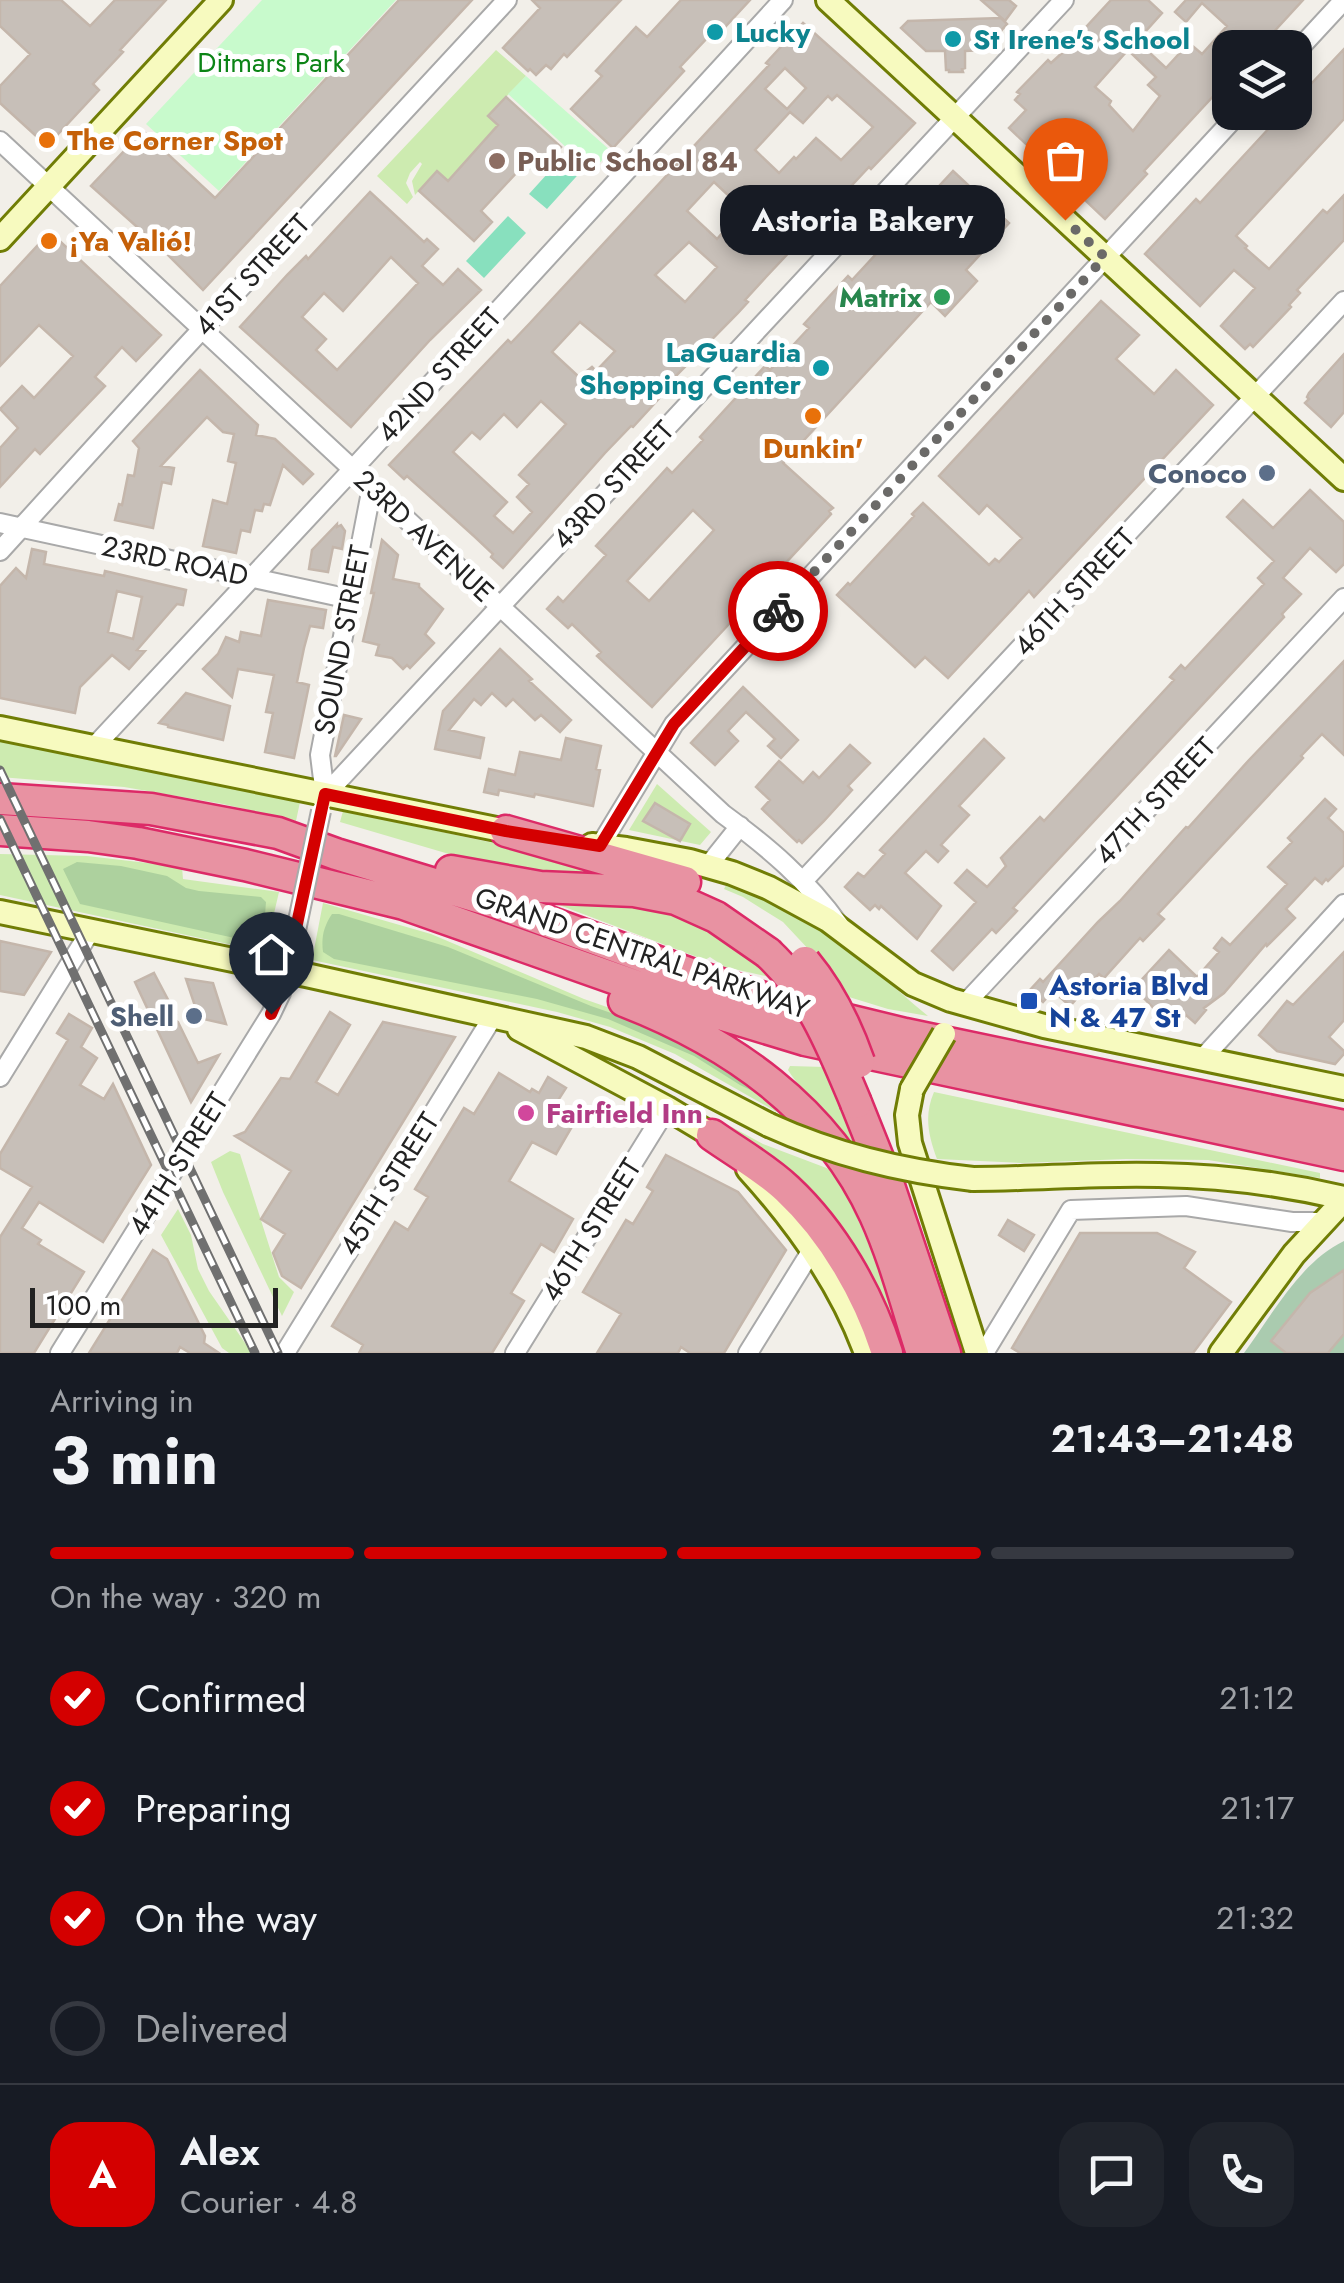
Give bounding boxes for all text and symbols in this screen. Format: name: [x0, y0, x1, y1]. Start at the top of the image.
place label: Lucky: [735, 12, 811, 53]
place label: St Irene's School: [973, 19, 1190, 60]
marker: Lucky: [704, 21, 726, 43]
marker: St Irene's School: [942, 28, 964, 50]
map controls: [1212, 30, 1312, 130]
button: layers: [1212, 30, 1312, 130]
park label: Ditmars Park: [197, 42, 345, 83]
pin: [1023, 118, 1108, 221]
place label: The Corner Spot: [67, 120, 283, 161]
marker: The Corner Spot: [36, 129, 58, 151]
icon: bag: [1038, 133, 1093, 188]
place label: Public School 84: [517, 141, 738, 182]
marker: Public School 84: [486, 150, 508, 172]
callout: Astoria Bakery: [720, 185, 1005, 255]
text: Astoria Bakery: [752, 197, 973, 243]
street label: 41ST STREET: [185, 205, 319, 345]
place label: ¡Ya Valió!: [69, 221, 192, 262]
marker: ¡Ya Valió!: [38, 230, 60, 252]
place label: Matrix: [839, 277, 922, 318]
marker: Matrix: [931, 286, 953, 308]
street label: 42ND STREET: [367, 298, 511, 452]
place label: LaGuardia Shopping Center: [579, 332, 801, 405]
marker: LaGuardia Shopping Center: [810, 357, 832, 379]
marker: Dunkin': [802, 405, 824, 427]
street label: 43RD STREET: [543, 412, 683, 558]
place label: Dunkin': [763, 428, 863, 469]
place label: Conoco: [1148, 453, 1247, 494]
street label: 23RD AVENUE: [345, 460, 503, 612]
marker: Conoco: [1256, 462, 1278, 484]
street label: 46TH STREET: [1004, 519, 1144, 665]
street label: 23RD ROAD: [98, 525, 252, 597]
street label: SOUND STREET: [304, 542, 380, 738]
courier: [728, 561, 828, 661]
icon: bike: [751, 584, 806, 639]
street label: 47TH STREET: [1085, 728, 1225, 874]
street label: GRAND CENTRAL PARKWAY: [469, 877, 815, 1030]
pin: [229, 912, 314, 1015]
icon: home: [244, 927, 299, 982]
place label: Astoria Blvd N & 47 St: [1048, 965, 1209, 1038]
marker: Astoria Blvd N & 47 St: [1018, 990, 1040, 1012]
place label: Shell: [109, 996, 174, 1037]
marker: Shell: [183, 1005, 205, 1027]
street label: 44TH STREET: [118, 1084, 238, 1244]
place label: Fairfield Inn: [546, 1093, 703, 1134]
marker: Fairfield Inn: [515, 1102, 537, 1124]
street label: 45TH STREET: [329, 1105, 449, 1263]
street label: 46TH STREET: [531, 1151, 651, 1309]
scale bar: [30, 1283, 278, 1328]
text: 100 m: [45, 1285, 121, 1326]
text: Arriving in: [50, 1378, 194, 1424]
text: 21:43–21:48: [1051, 1411, 1294, 1466]
text: 3 min: [50, 1414, 218, 1508]
text: On the way · 320 m: [50, 1574, 322, 1620]
icon: check: [50, 1671, 105, 1726]
text: Confirmed: [135, 1671, 306, 1726]
text: 21:12: [1219, 1675, 1294, 1721]
icon: check: [50, 1781, 105, 1836]
text: Preparing: [135, 1781, 292, 1836]
text: 21:17: [1221, 1785, 1294, 1831]
icon: check: [50, 1891, 105, 1946]
text: On the way: [135, 1891, 317, 1946]
text: 21:32: [1216, 1895, 1294, 1941]
text: Delivered: [135, 2001, 288, 2056]
button: chat: [1059, 2122, 1164, 2227]
button: phone: [1189, 2122, 1294, 2227]
text: Alex: [180, 2124, 260, 2179]
text: A: [89, 2147, 116, 2202]
text: Courier · 4.8: [180, 2179, 357, 2225]

